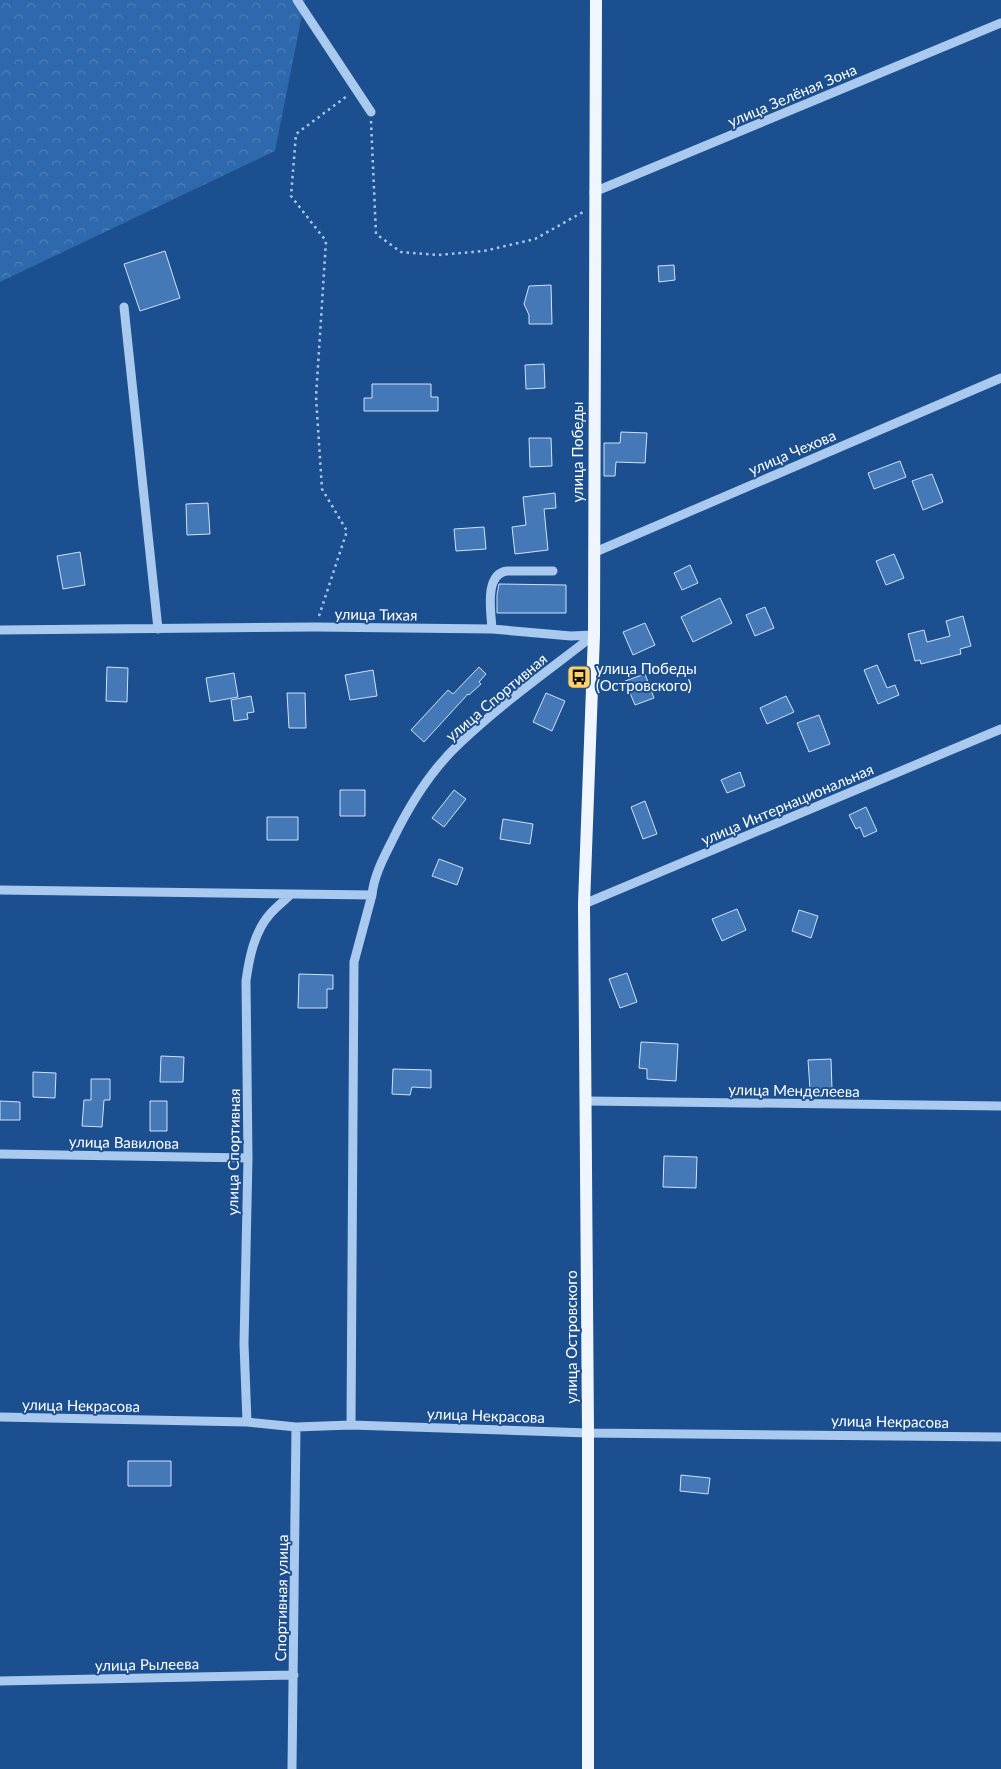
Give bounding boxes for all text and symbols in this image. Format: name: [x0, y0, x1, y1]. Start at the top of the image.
street label: улица Зелёная Зона: [725, 60, 859, 130]
street label: улица Победы: [568, 402, 586, 502]
street label: улица Чехова: [746, 426, 838, 478]
street label: улица Тихая: [334, 604, 418, 624]
street label: улица Спортивная: [442, 649, 550, 745]
place label: улица Победы (Островского): [596, 659, 697, 694]
bus stop icon: улица Победы (Островского): [566, 664, 592, 690]
street label: улица Интернациональная: [698, 759, 876, 849]
street label: улица Менделеева: [728, 1080, 860, 1100]
street label: улица Спортивная: [223, 1088, 243, 1216]
street label: улица Вавилова: [69, 1132, 179, 1152]
street label: улица Островского: [562, 1270, 580, 1404]
street label: улица Некрасова: [22, 1395, 140, 1415]
street label: улица Некрасова: [427, 1404, 545, 1426]
street label: улица Некрасова: [831, 1411, 949, 1431]
street label: Спортивная улица: [271, 1534, 291, 1662]
street label: улица Рылеева: [95, 1654, 199, 1674]

